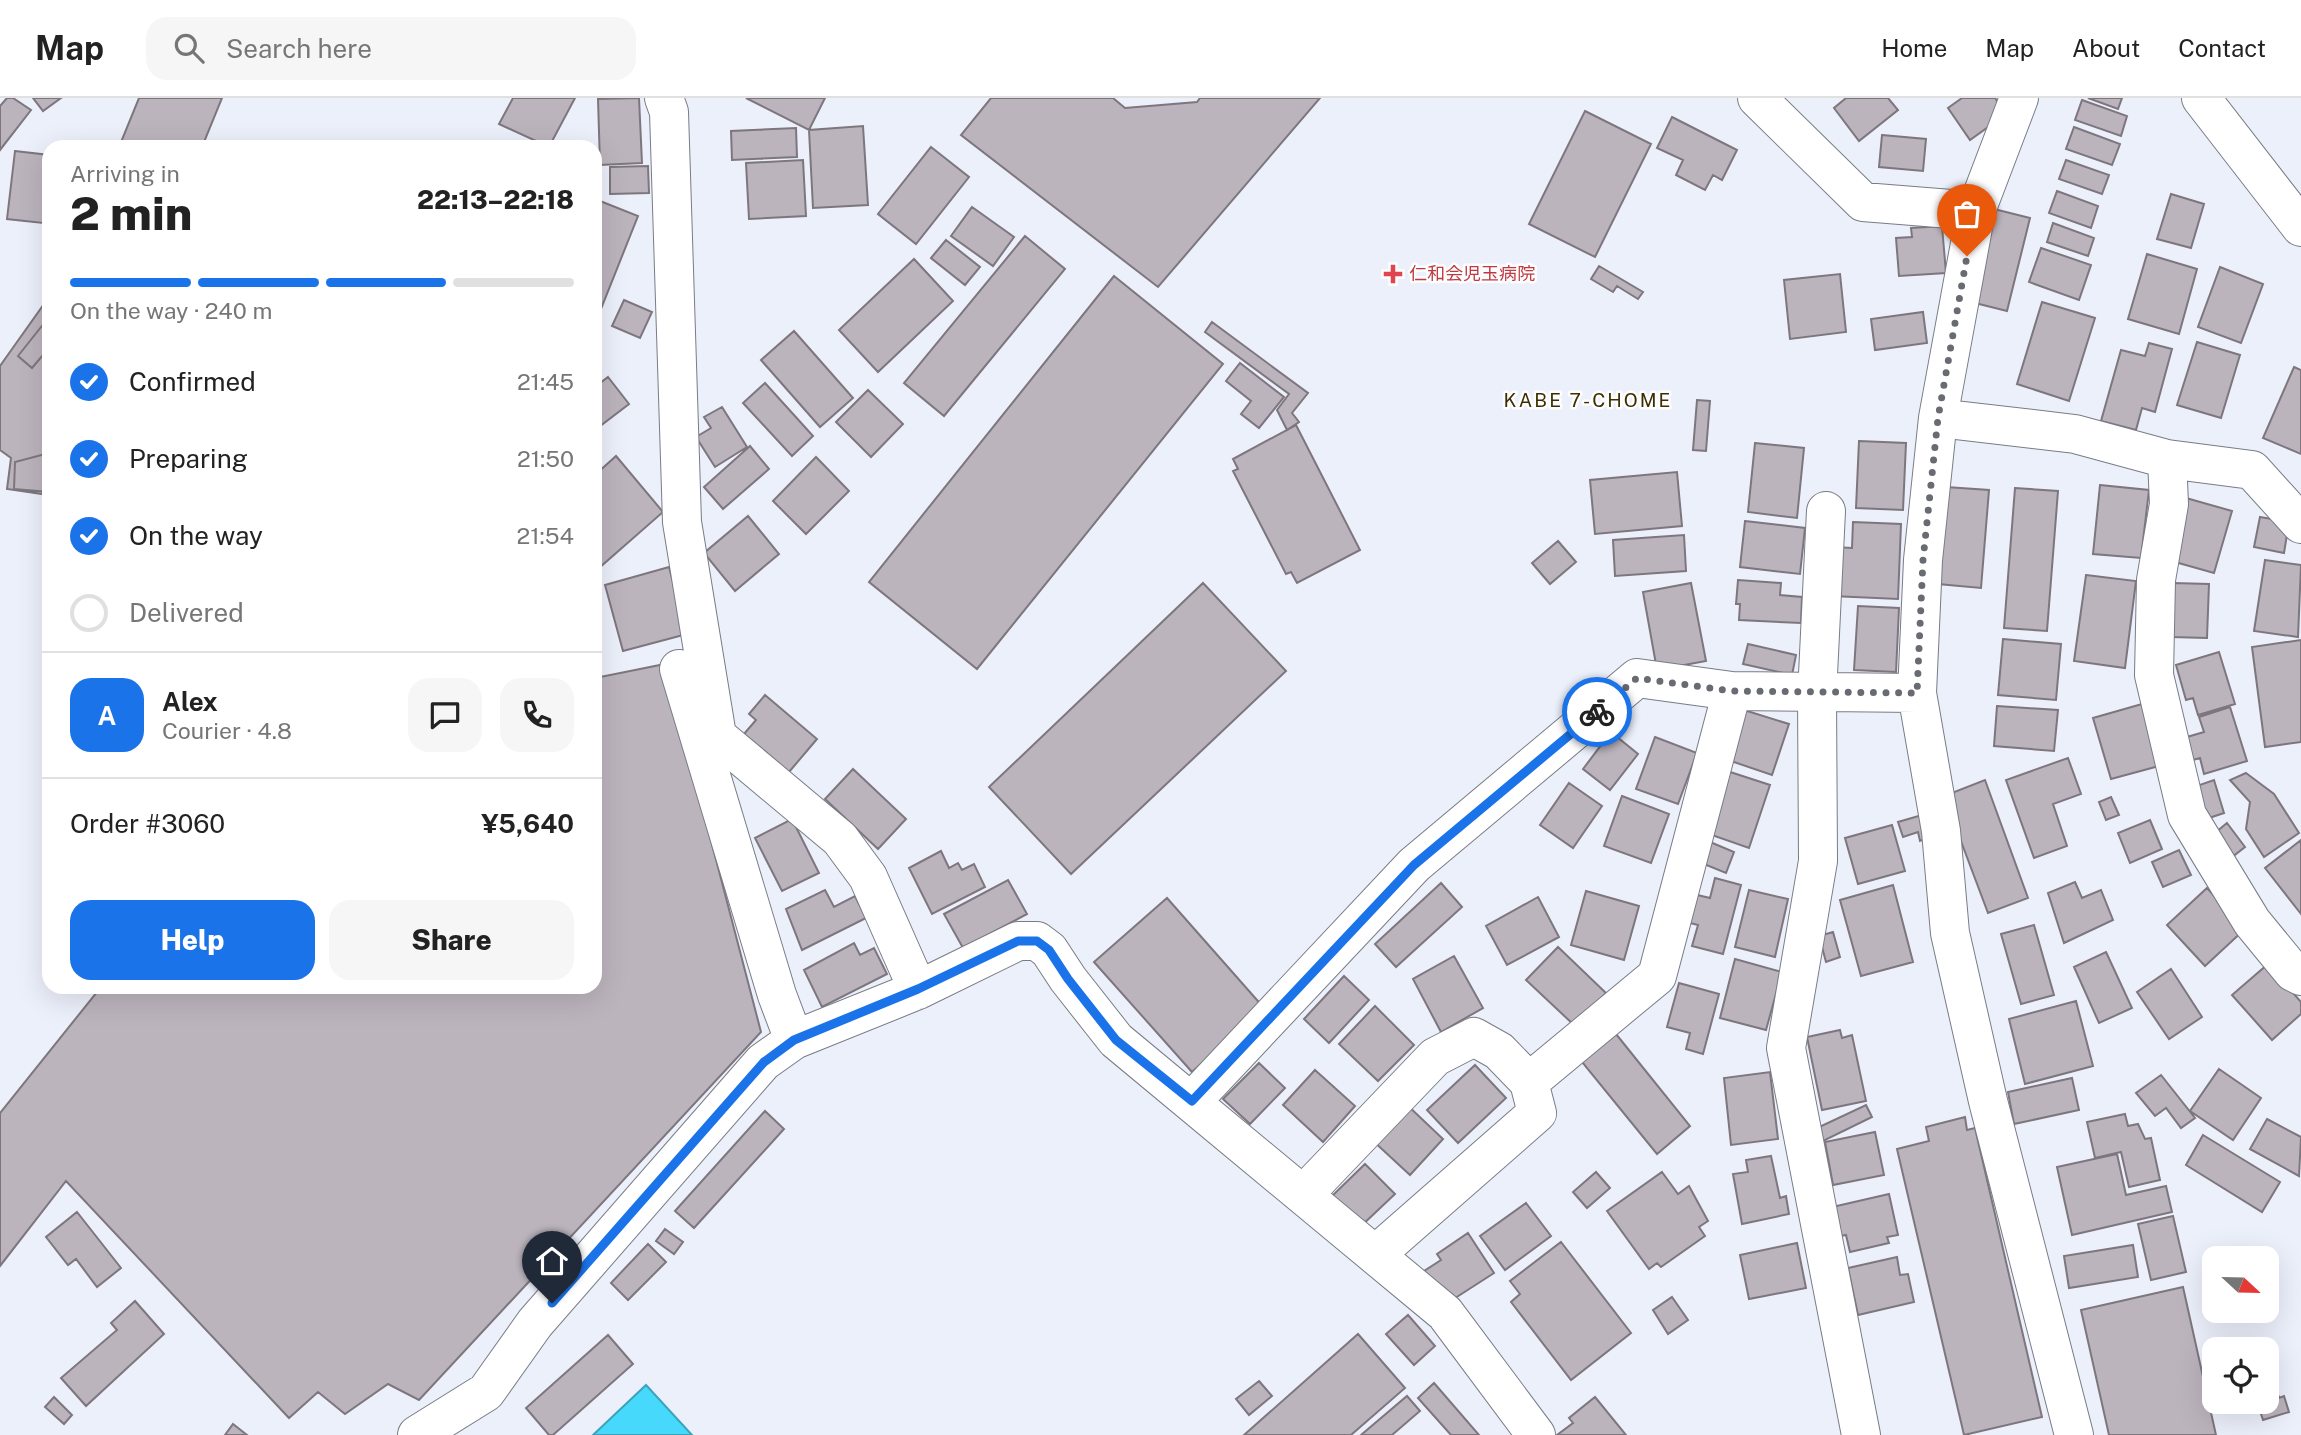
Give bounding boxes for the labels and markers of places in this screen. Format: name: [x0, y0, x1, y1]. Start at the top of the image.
pin: [1937, 184, 1997, 256]
place label: 仁和会児玉病院: [1409, 263, 1535, 284]
marker: 仁和会児玉病院: [1383, 264, 1403, 284]
pin: [522, 1231, 582, 1303]

